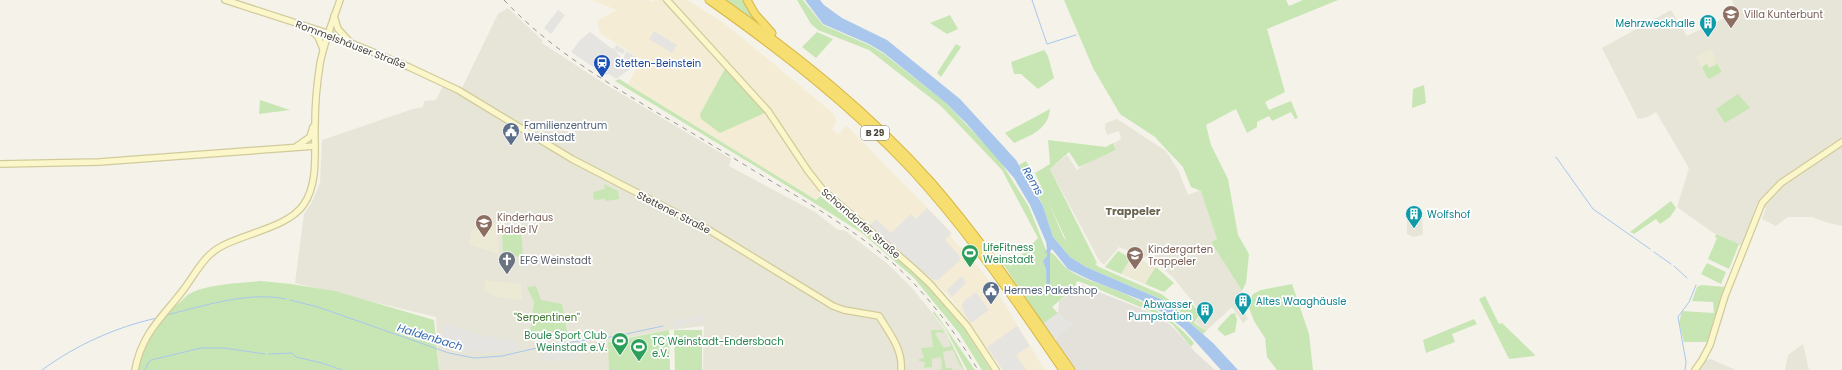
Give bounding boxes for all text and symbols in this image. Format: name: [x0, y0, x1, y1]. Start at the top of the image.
school or university icon: Villa Kunterbunt: [1721, 4, 1741, 29]
place label: Villa Kunterbunt: [1744, 7, 1823, 22]
building icon: Mehrzweckhalle: [1698, 13, 1718, 38]
street label: Rommelshäuser Straße: [293, 16, 408, 72]
place label: Mehrzweckhalle: [1616, 16, 1695, 31]
station icon: Stetten-Beinstein: [592, 53, 612, 78]
place label: Stetten-Beinstein: [615, 56, 701, 71]
place label: Familienzentrum Weinstadt: [524, 118, 607, 145]
public building icon: Familienzentrum Weinstadt: [501, 121, 521, 146]
road number: B 29: [861, 126, 889, 140]
water label: Rems: [1018, 164, 1048, 198]
street label: Schorndorfer Straße: [818, 185, 904, 262]
street label: Stettener Straße: [634, 187, 713, 238]
district label: Trappeler: [1105, 203, 1161, 219]
building icon: Wolfshof: [1404, 204, 1424, 229]
place label: Wolfshof: [1427, 207, 1470, 222]
place label: Kinderhaus Halde IV: [497, 210, 553, 237]
school or university icon: Kinderhaus Halde IV: [474, 213, 494, 238]
place label: LifeFitness Weinstadt: [983, 240, 1034, 267]
place label: Kindergarten Trappeler: [1148, 242, 1213, 269]
sports icon: LifeFitness Weinstadt: [960, 243, 980, 268]
school or university icon: Kindergarten Trappeler: [1125, 245, 1145, 270]
church icon: EFG Weinstadt: [497, 250, 517, 275]
place label: EFG Weinstadt: [520, 253, 592, 268]
public building icon: Hermes Paketshop: [981, 280, 1001, 305]
place label: Hermes Paketshop: [1004, 283, 1098, 298]
building icon: Altes Waaghäusle: [1233, 291, 1253, 316]
place label: Altes Waaghäusle: [1256, 294, 1346, 309]
place label: Abwasser Pumpstation: [1128, 297, 1192, 324]
building icon: Abwasser Pumpstation: [1195, 300, 1215, 325]
park label: "Serpentinen": [514, 310, 580, 325]
water label: Haldenbach: [395, 319, 465, 355]
place label: Boule Sport Club Weinstadt e.V.: [524, 328, 607, 355]
sports icon: Boule Sport Club Weinstadt e.V.: [610, 331, 630, 356]
place label: TC Weinstadt-Endersbach e.V.: [652, 334, 784, 361]
sports icon: TC Weinstadt-Endersbach e.V.: [629, 337, 649, 362]

